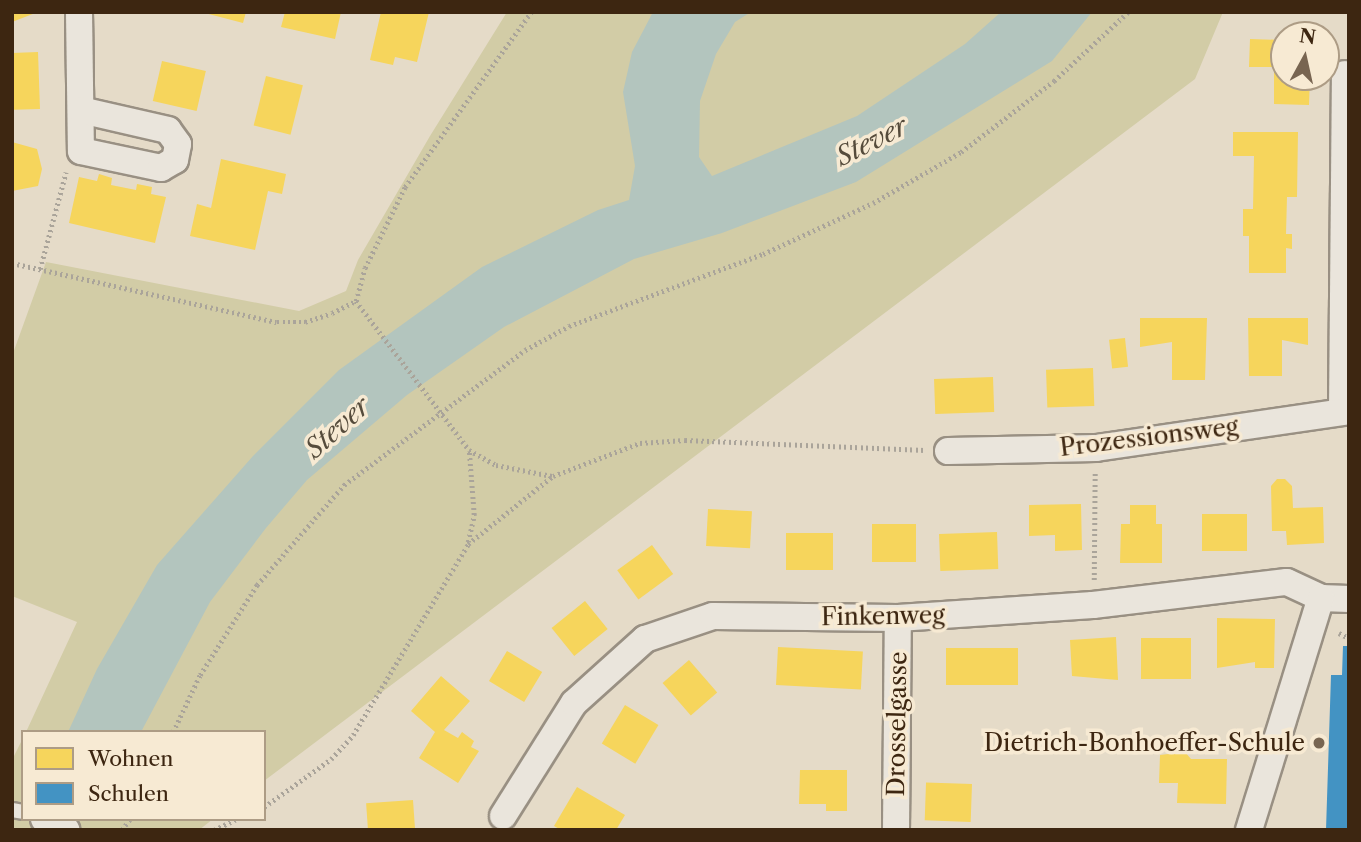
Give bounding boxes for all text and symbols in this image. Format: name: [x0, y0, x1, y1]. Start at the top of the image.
north arrow: [1270, 21, 1340, 91]
text: N: [1298, 24, 1317, 49]
water label: Stever: [831, 111, 913, 173]
water label: Stever: [299, 391, 377, 465]
street label: Prozessionsweg: [1058, 412, 1240, 462]
street label: Finkenweg: [821, 601, 945, 631]
street label: Drosselgasse: [881, 651, 913, 797]
place label: Dietrich-Bonhoeffer-Schule: [984, 729, 1305, 757]
legend: [21, 730, 266, 821]
marker: Dietrich-Bonhoeffer-Schule: [1311, 735, 1327, 751]
text: Wohnen: [88, 746, 173, 771]
text: Schulen: [88, 781, 169, 806]

